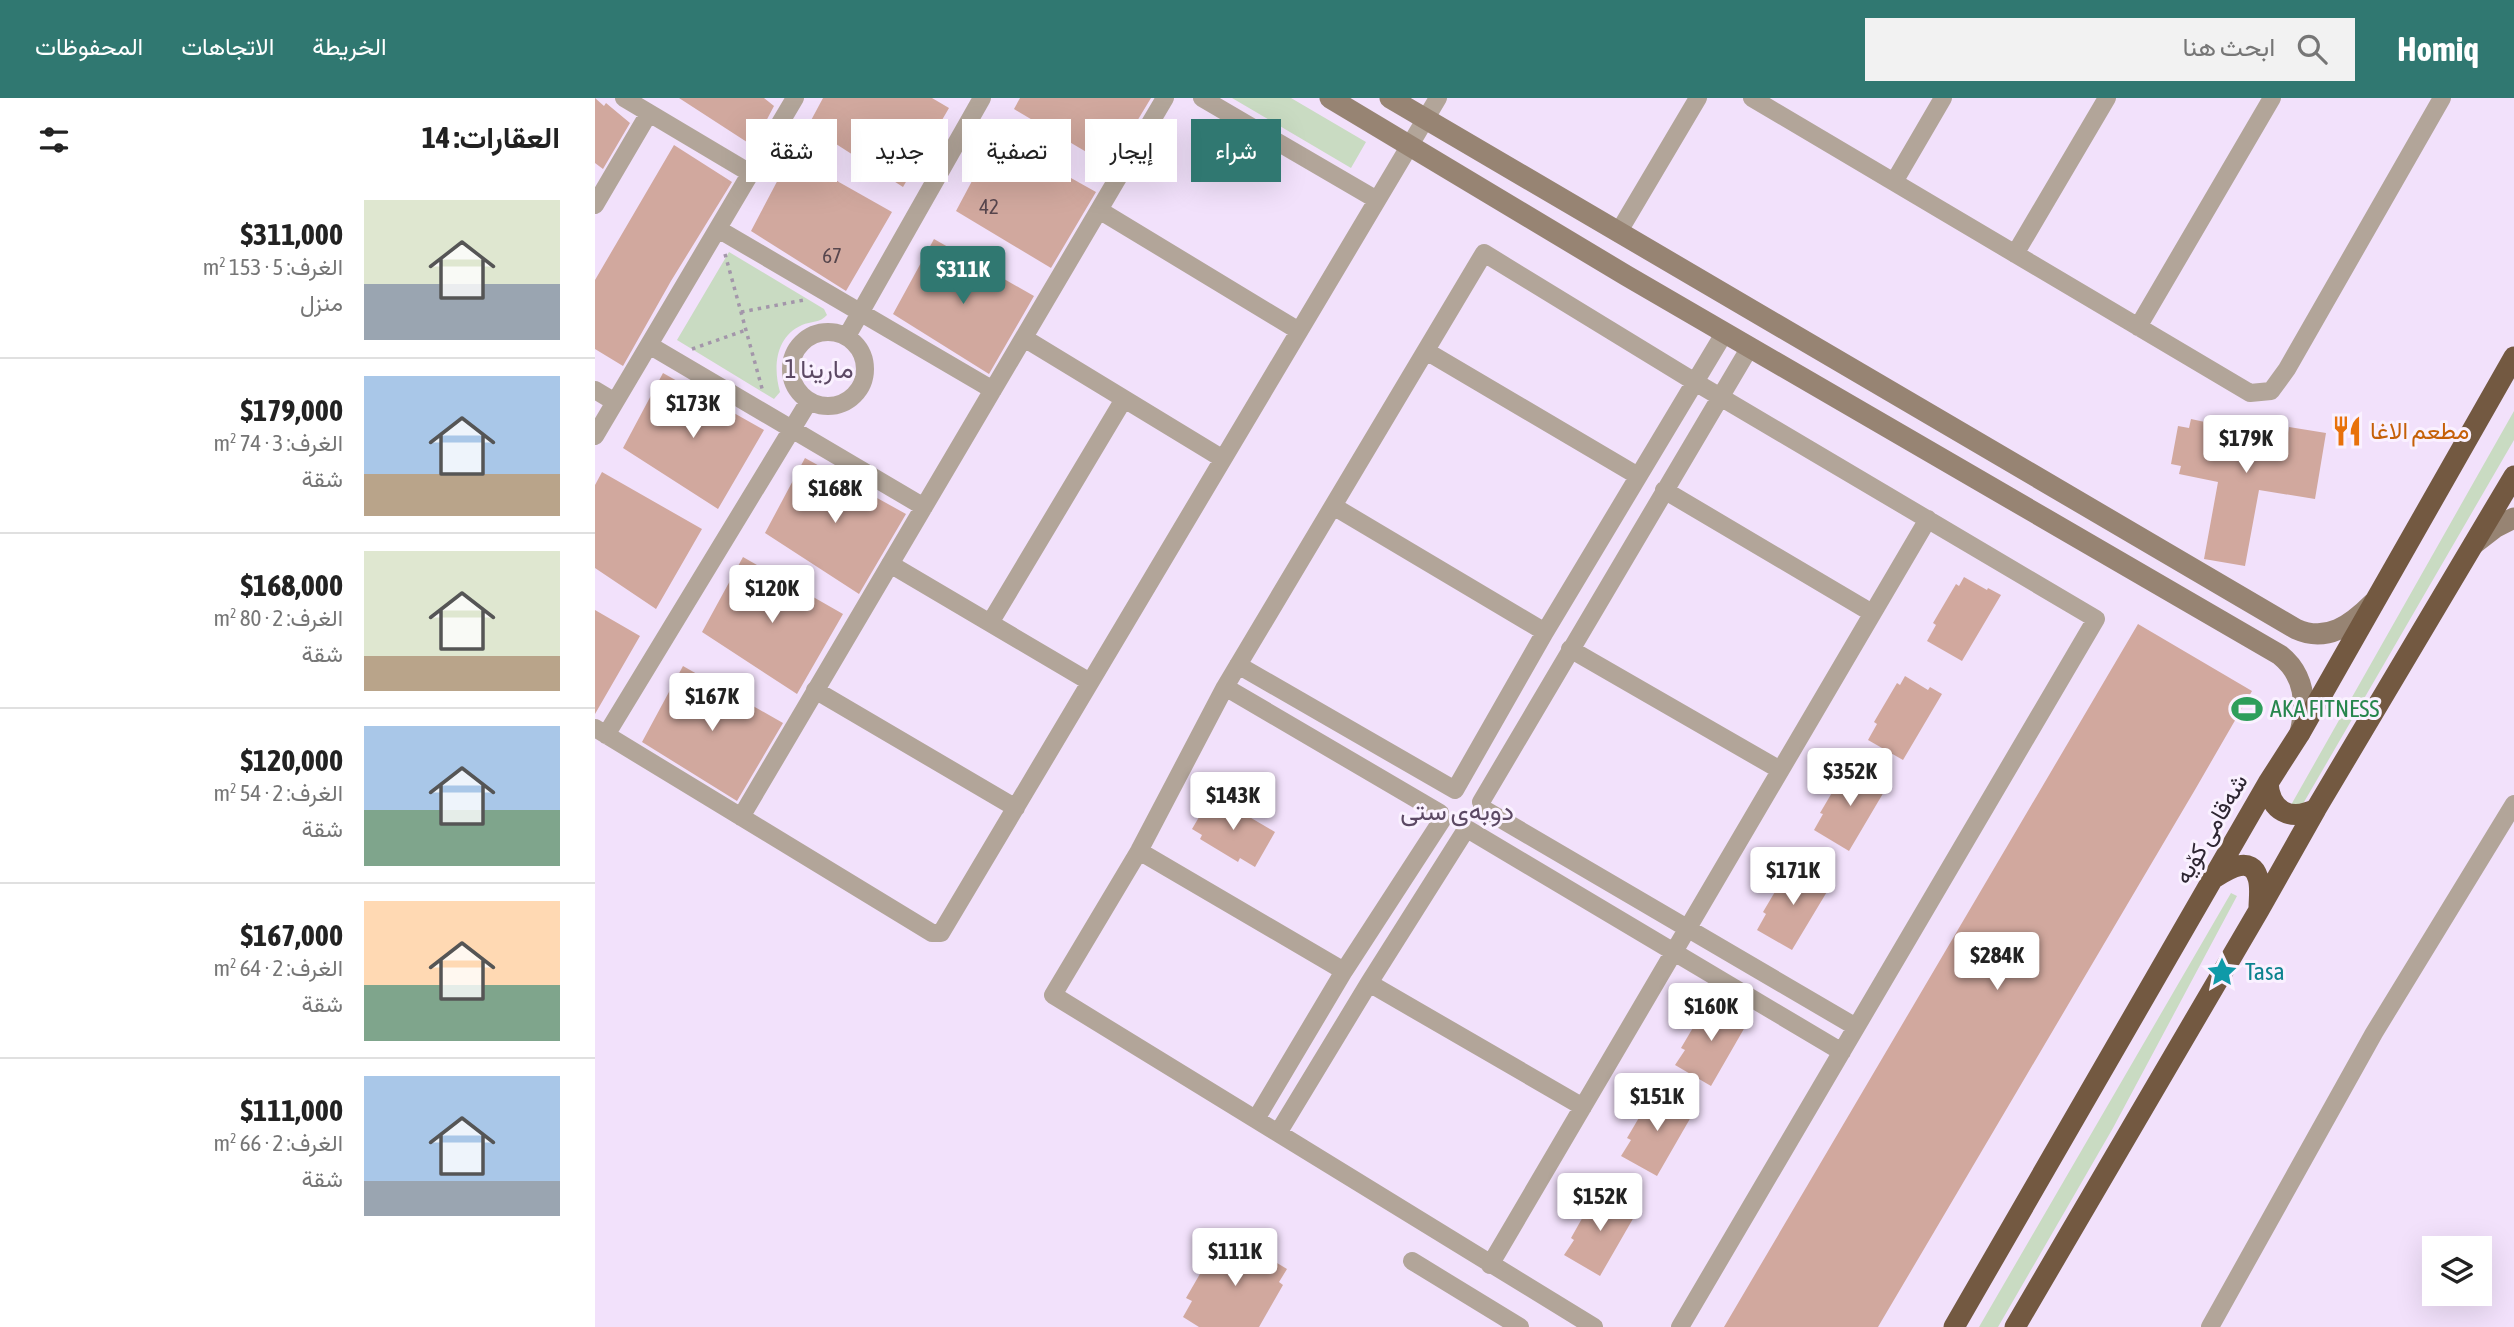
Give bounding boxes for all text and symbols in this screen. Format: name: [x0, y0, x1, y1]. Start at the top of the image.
search box: [1865, 18, 2355, 81]
icon: search: [2293, 30, 2331, 68]
text: Homiq: [2397, 30, 2479, 68]
text: ابحث هنا: [2183, 32, 2275, 62]
text: المحفوظات: [35, 33, 143, 60]
text: الاتجاهات: [181, 33, 274, 60]
text: الخريطة: [312, 33, 387, 60]
chip: شقة: [746, 119, 837, 182]
chip: جديد: [851, 119, 948, 182]
chip: تصفية: [962, 119, 1071, 182]
chip: إيجار: [1085, 119, 1177, 182]
chip: شراء: [1191, 119, 1281, 182]
text: العقارات: 14: [422, 120, 560, 154]
icon: filters: [35, 121, 73, 159]
house number: 42: [979, 194, 999, 218]
text: $311,000: [240, 217, 343, 251]
icon: home: [420, 228, 504, 312]
house number: 67: [822, 243, 842, 267]
pin: $311K: [914, 246, 1012, 306]
text: الغرف: 5 · 153 m²: [203, 254, 343, 280]
text: $311K: [936, 256, 990, 282]
text: منزل: [300, 290, 343, 316]
district label: مارینا 1: [784, 354, 854, 385]
pin: $173K: [644, 380, 742, 440]
text: $173K: [666, 390, 720, 416]
text: $179,000: [240, 393, 343, 427]
icon: home: [420, 404, 504, 488]
restaurant icon: مطعم الاغا: [2330, 414, 2364, 448]
pin: $179K: [2197, 416, 2295, 475]
place label: مطعم الاغا: [2370, 417, 2469, 447]
text: $179K: [2219, 425, 2273, 451]
text: الغرف: 3 · 74 m²: [214, 430, 343, 456]
text: شقة: [301, 466, 343, 492]
pin: $168K: [786, 466, 884, 525]
text: $168K: [808, 475, 862, 501]
pin: $120K: [723, 566, 821, 625]
text: $168,000: [240, 568, 343, 602]
text: $120K: [745, 575, 799, 601]
icon: home: [420, 579, 504, 663]
text: الغرف: 2 · 80 m²: [214, 605, 343, 631]
text: شقة: [301, 641, 343, 667]
pin: $167K: [663, 674, 761, 733]
text: $167K: [685, 683, 739, 709]
sports icon: AKA FITNESS: [2230, 692, 2264, 726]
place label: AKA FITNESS: [2270, 695, 2379, 722]
text: $120,000: [240, 743, 343, 777]
pin: $352K: [1801, 748, 1899, 808]
icon: home: [420, 754, 504, 838]
text: $352K: [1823, 758, 1877, 784]
street label: شەقامی کۆیە: [2168, 769, 2254, 889]
pin: $143K: [1184, 772, 1282, 832]
text: الغرف: 2 · 54 m²: [214, 780, 343, 806]
text: $143K: [1206, 782, 1260, 808]
district label: دوبه‌ی ستی: [1400, 796, 1514, 827]
text: شقة: [301, 816, 343, 842]
pin: $171K: [1744, 848, 1842, 907]
text: $171K: [1766, 857, 1820, 883]
text: $167,000: [240, 918, 343, 952]
icon: home: [420, 929, 504, 1013]
pin: $284K: [1948, 932, 2046, 992]
text: $284K: [1970, 942, 2024, 968]
text: الغرف: 2 · 64 m²: [214, 955, 343, 981]
place icon: Tasa: [2205, 955, 2239, 989]
place label: Tasa: [2245, 958, 2285, 985]
pin: $160K: [1662, 984, 1760, 1043]
text: شقة: [301, 991, 343, 1017]
text: $160K: [1684, 993, 1738, 1019]
pin: $151K: [1608, 1074, 1706, 1133]
text: $151K: [1630, 1083, 1684, 1109]
text: $111,000: [240, 1093, 343, 1127]
icon: home: [420, 1104, 504, 1188]
text: الغرف: 2 · 66 m²: [214, 1130, 343, 1156]
text: شقة: [301, 1166, 343, 1192]
pin: $152K: [1551, 1174, 1649, 1233]
text: $152K: [1573, 1183, 1627, 1209]
pin: $111K: [1186, 1228, 1284, 1288]
map controls: [2422, 1236, 2492, 1306]
button: layers: [2422, 1236, 2492, 1306]
text: $111K: [1208, 1238, 1262, 1264]

